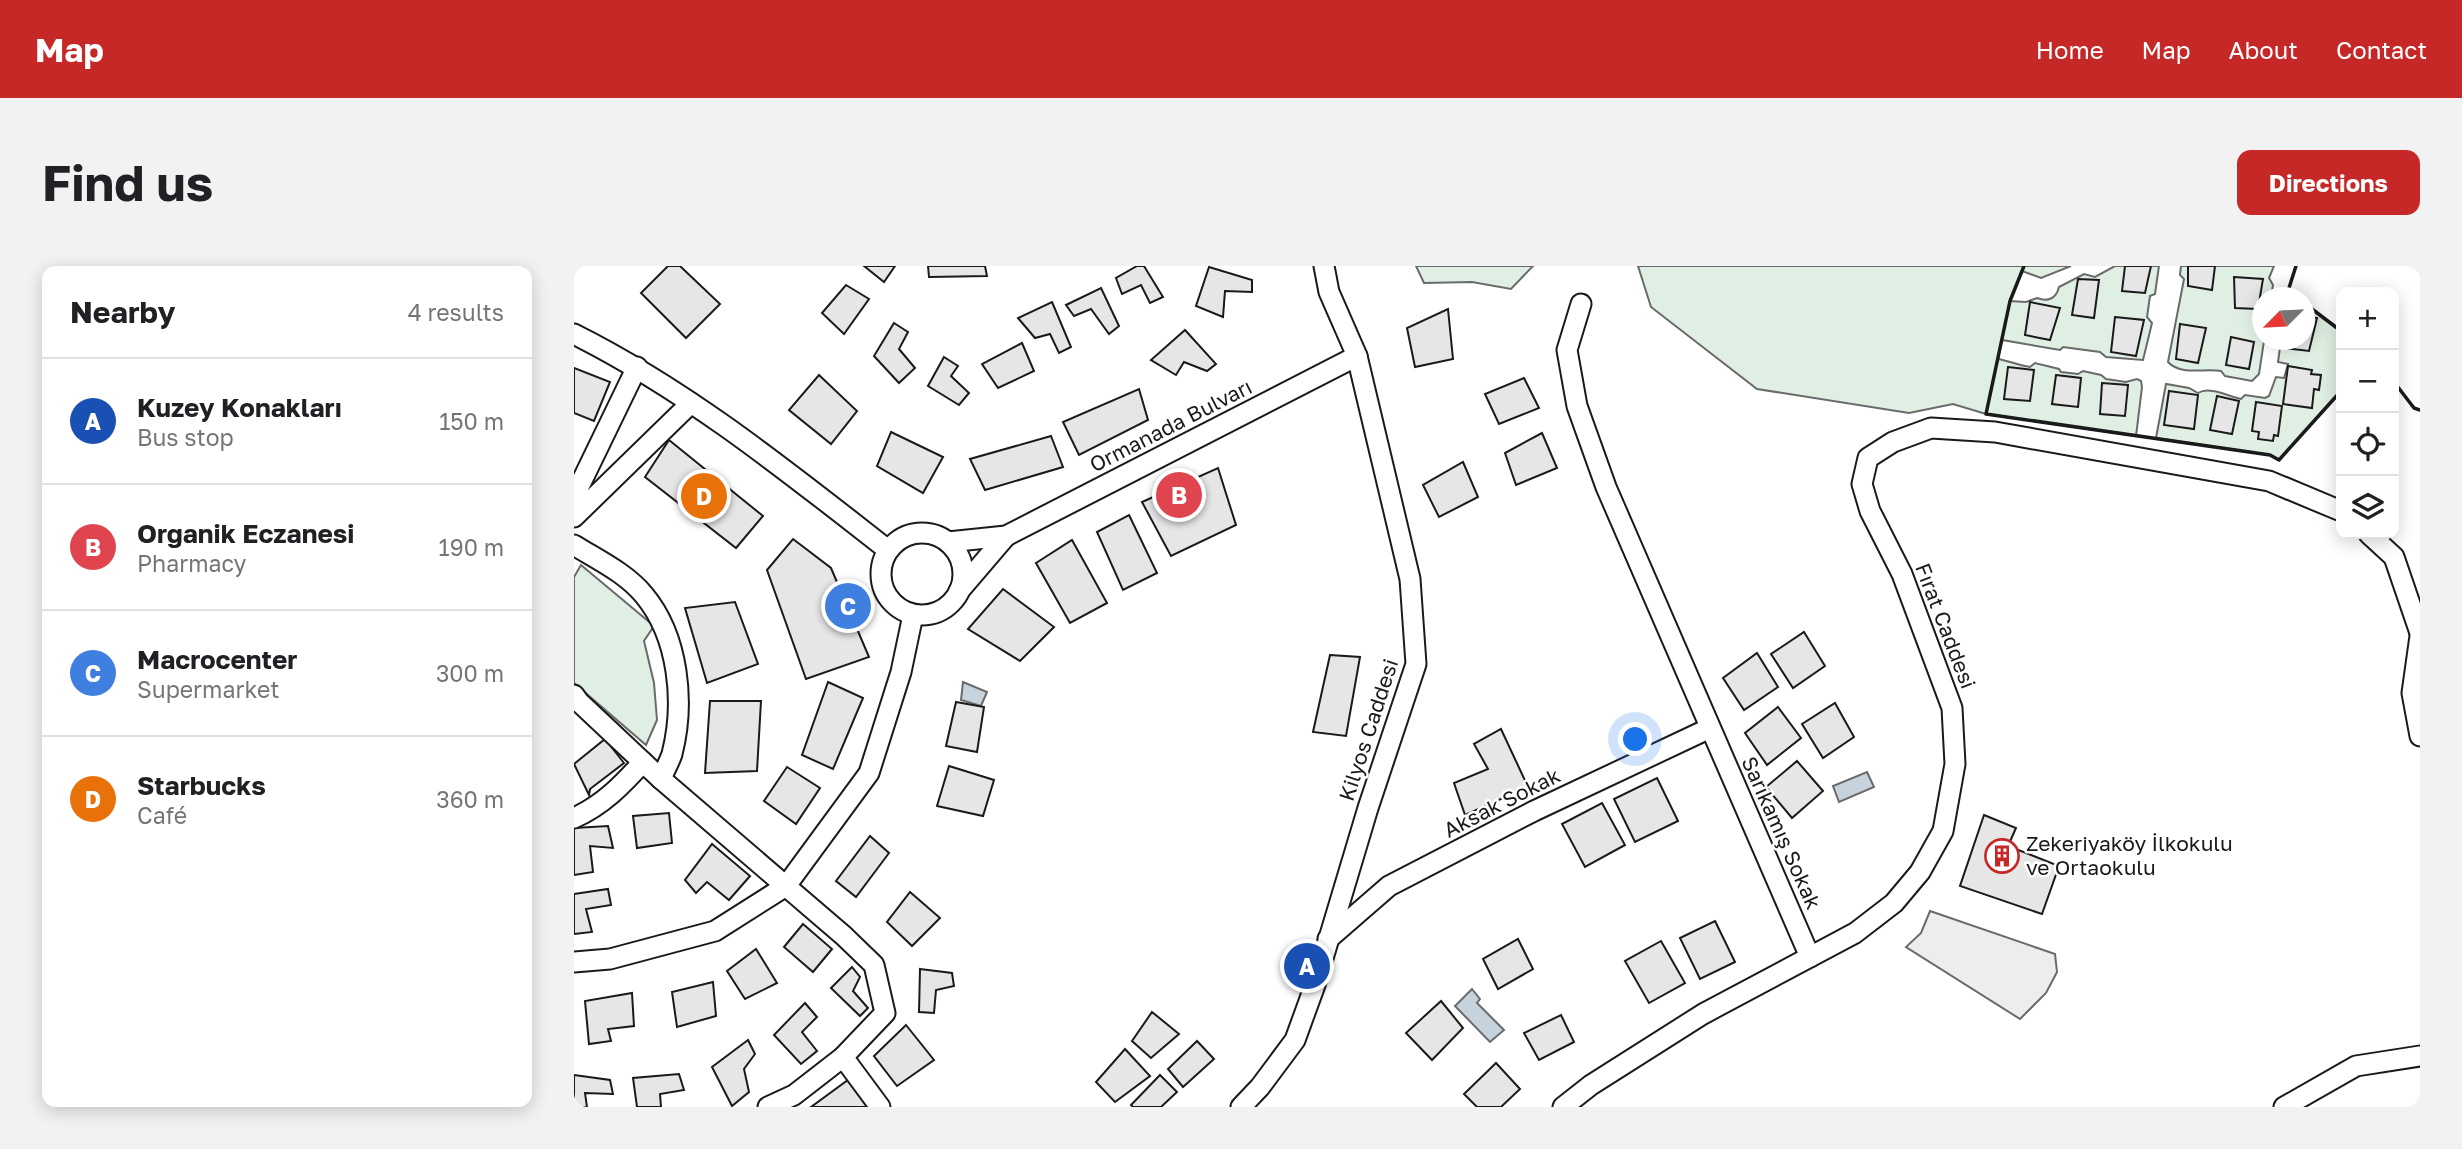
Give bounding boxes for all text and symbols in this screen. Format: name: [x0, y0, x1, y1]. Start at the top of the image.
text: Map: [35, 30, 104, 69]
text: Home: [2036, 35, 2104, 64]
text: Map: [2142, 35, 2191, 64]
text: About: [2229, 35, 2298, 64]
text: Contact: [2336, 35, 2427, 64]
button: Directions: [2237, 150, 2420, 215]
text: Find us: [42, 153, 213, 212]
north arrow: [2252, 287, 2315, 350]
map controls: [2336, 287, 2399, 539]
button: +: [2336, 287, 2399, 350]
text: Nearby: [70, 294, 175, 330]
text: 4 results: [408, 298, 504, 326]
button: −: [2336, 350, 2399, 413]
street label: Ormanada Bulvarı: [1085, 373, 1256, 477]
text: Kuzey Konakları: [137, 392, 342, 423]
text: A: [85, 407, 101, 435]
text: 150 m: [439, 407, 504, 435]
button: locate: [2336, 413, 2399, 476]
text: Bus stop: [137, 423, 234, 451]
pin: B: [1156, 469, 1202, 521]
pin: D: [681, 470, 727, 522]
button: layers: [2336, 476, 2399, 539]
text: Organik Eczanesi: [137, 518, 354, 549]
text: B: [85, 533, 101, 561]
text: 190 m: [439, 533, 504, 561]
text: Pharmacy: [137, 549, 246, 577]
street label: Fırat Caddesi: [1910, 559, 1982, 692]
pin: C: [825, 580, 871, 632]
text: Macrocenter: [137, 644, 297, 675]
street label: Kilyos Caddesi: [1333, 655, 1403, 804]
text: C: [85, 659, 101, 687]
text: 300 m: [436, 659, 504, 687]
text: Supermarket: [137, 675, 280, 703]
your location: [1618, 722, 1652, 756]
street label: Sarıkamış Sokak: [1737, 752, 1827, 913]
street label: Aksak Sokak: [1439, 762, 1564, 843]
text: Starbucks: [137, 770, 266, 801]
text: D: [85, 785, 101, 813]
text: 360 m: [436, 785, 504, 813]
text: Café: [137, 801, 187, 829]
place label: Zekeriyaköy İlkokulu ve Ortaokulu: [2026, 830, 2233, 880]
building icon: Zekeriyaköy İlkokulu ve Ortaokulu: [1983, 837, 2021, 875]
pin: A: [1284, 940, 1330, 992]

